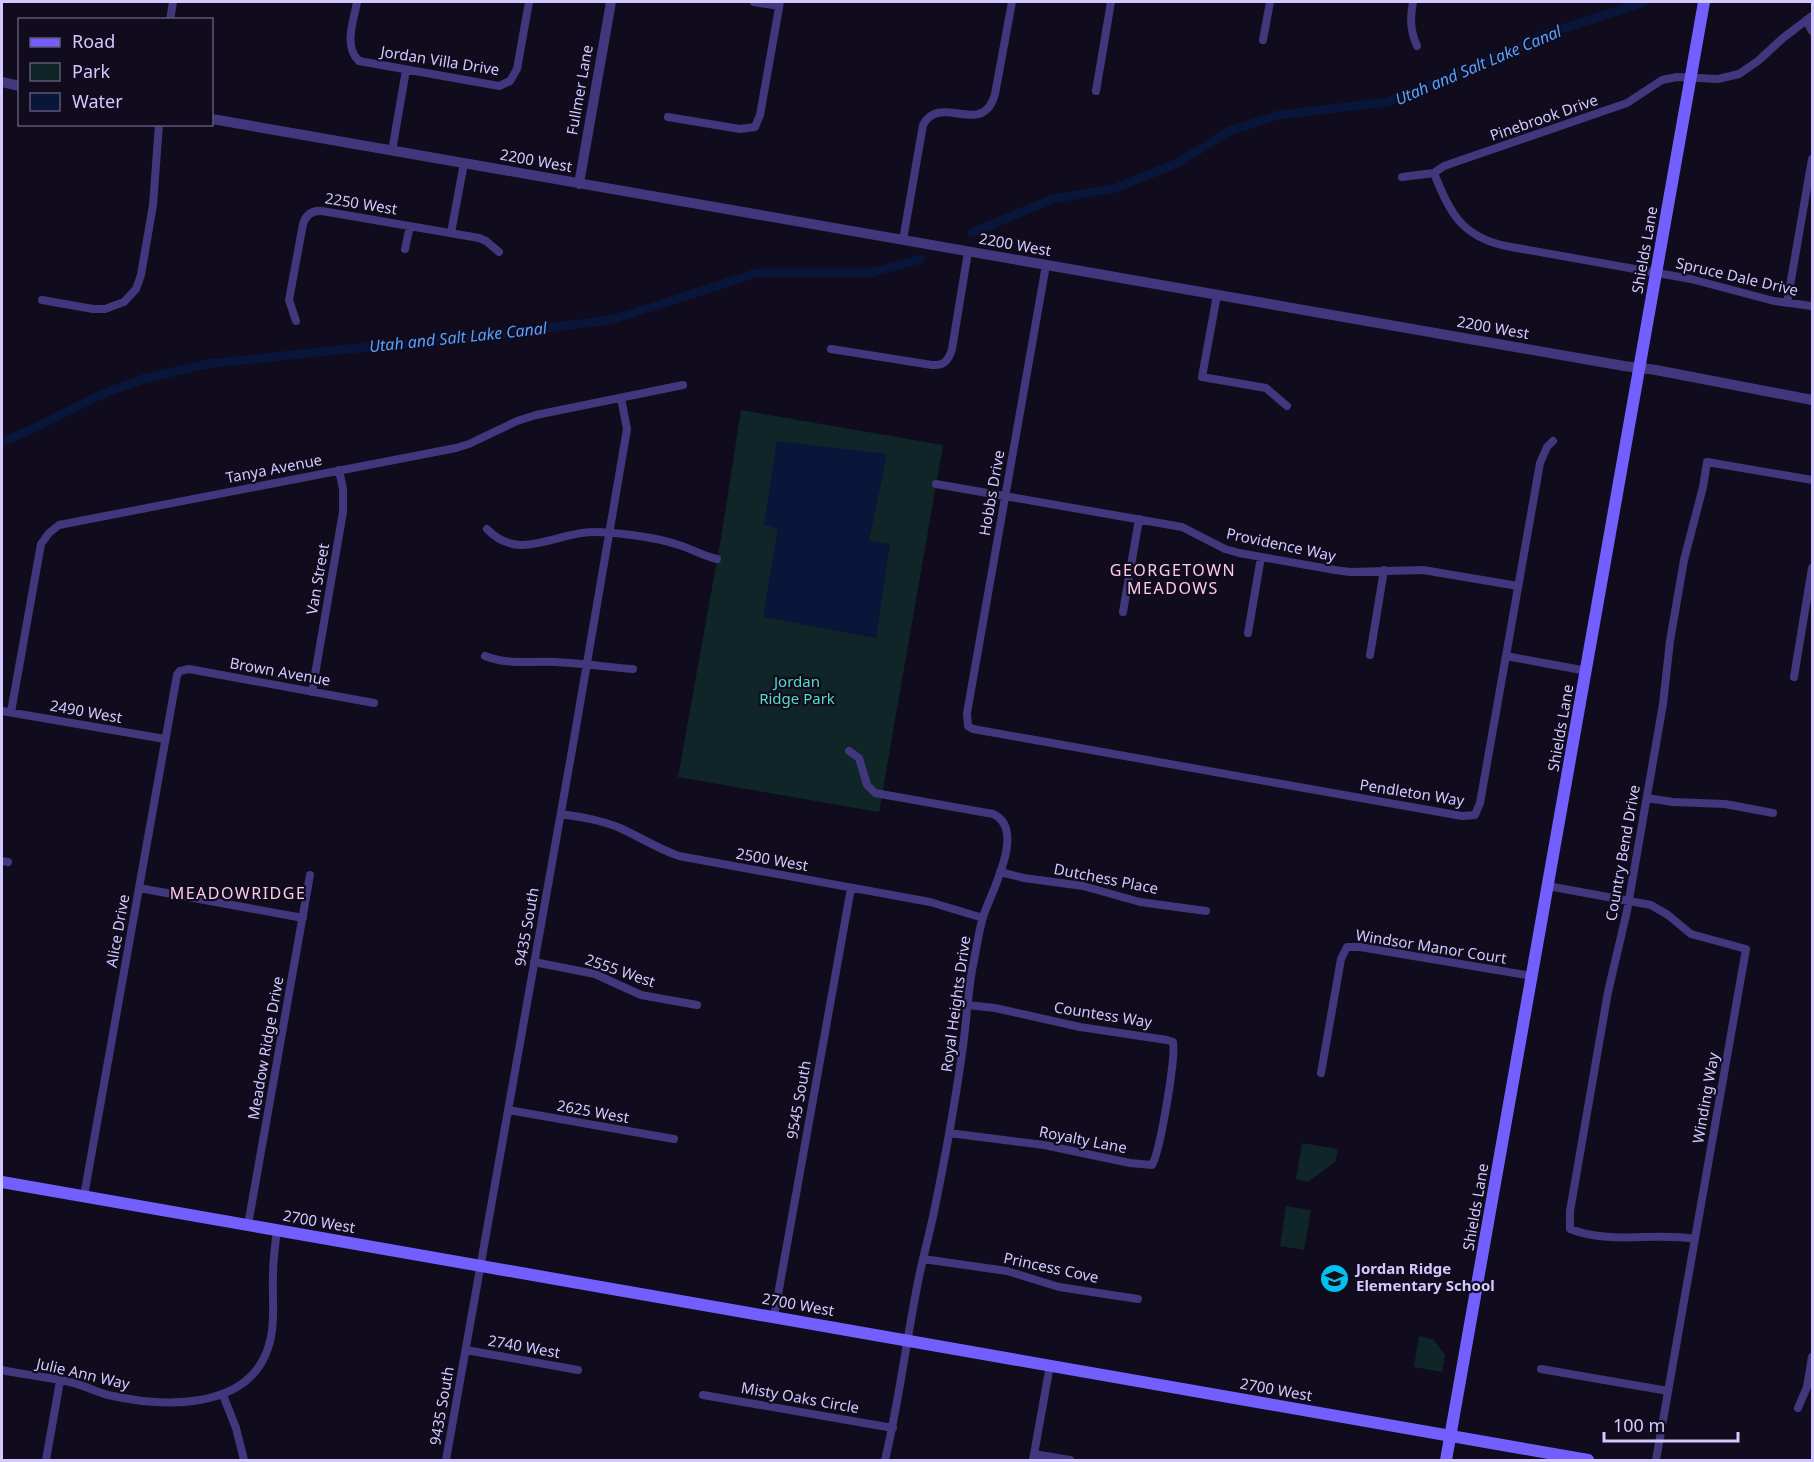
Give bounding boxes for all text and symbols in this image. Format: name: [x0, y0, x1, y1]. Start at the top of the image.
legend: [18, 18, 213, 126]
water label: Utah and Salt Lake Canal: [1391, 20, 1565, 110]
text: Road: [72, 29, 115, 53]
street label: Jordan Villa Drive: [377, 40, 501, 79]
street label: Fullmer Lane: [561, 43, 597, 137]
text: Park: [72, 59, 110, 83]
text: Water: [72, 89, 123, 113]
street label: Pinebrook Drive: [1487, 89, 1600, 145]
street label: 2200 West: [499, 144, 574, 176]
street label: 2250 West: [324, 187, 399, 219]
street label: Shields Lane: [1627, 205, 1662, 295]
street label: 2200 West: [978, 228, 1053, 260]
street label: Spruce Dale Drive: [1674, 252, 1800, 300]
street label: 2200 West: [1456, 311, 1531, 343]
water label: Utah and Salt Lake Canal: [368, 317, 549, 357]
street label: Hobbs Drive: [974, 448, 1008, 537]
street label: Tanya Avenue: [224, 449, 324, 487]
street label: Providence Way: [1225, 523, 1338, 565]
street label: Van Street: [301, 541, 333, 616]
district label: GEORGETOWN MEADOWS: [1110, 559, 1236, 599]
street label: Brown Avenue: [228, 652, 332, 690]
park label: Jordan Ridge Park: [759, 671, 835, 708]
street label: Shields Lane: [1543, 683, 1578, 773]
street label: 2490 West: [49, 695, 124, 727]
street label: Pendleton Way: [1358, 774, 1466, 810]
street label: Country Bend Drive: [1600, 783, 1644, 922]
street label: 2500 West: [735, 843, 810, 875]
street label: Dutchess Place: [1052, 858, 1160, 898]
district label: MEADOWRIDGE: [170, 882, 306, 904]
street label: 9435 South: [509, 886, 543, 968]
street label: Alice Drive: [101, 893, 133, 969]
street label: Windsor Manor Court: [1354, 924, 1509, 968]
street label: Royal Heights Drive: [936, 934, 974, 1073]
street label: 2555 West: [583, 949, 659, 992]
street label: Meadow Ridge Drive: [243, 975, 287, 1121]
street label: Countess Way: [1053, 996, 1154, 1032]
street label: Winding Way: [1687, 1050, 1723, 1145]
street label: 9545 South: [781, 1059, 815, 1141]
street label: 2625 West: [556, 1095, 631, 1127]
street label: Royalty Lane: [1038, 1121, 1129, 1157]
street label: Shields Lane: [1458, 1162, 1493, 1252]
street label: 2700 West: [282, 1205, 357, 1237]
street label: Princess Cove: [1002, 1247, 1101, 1287]
place label: Jordan Ridge Elementary School: [1354, 1258, 1495, 1295]
school or university icon: Jordan Ridge Elementary School: [1319, 1262, 1351, 1294]
street label: 2700 West: [761, 1288, 836, 1320]
street label: 2740 West: [487, 1330, 562, 1362]
street label: Julie Ann Way: [33, 1352, 132, 1394]
street label: 9435 South: [424, 1365, 458, 1447]
street label: 2700 West: [1239, 1373, 1314, 1405]
street label: Misty Oaks Circle: [740, 1377, 861, 1417]
scale bar: [1604, 1405, 1738, 1443]
text: 100 m: [1613, 1413, 1665, 1437]

